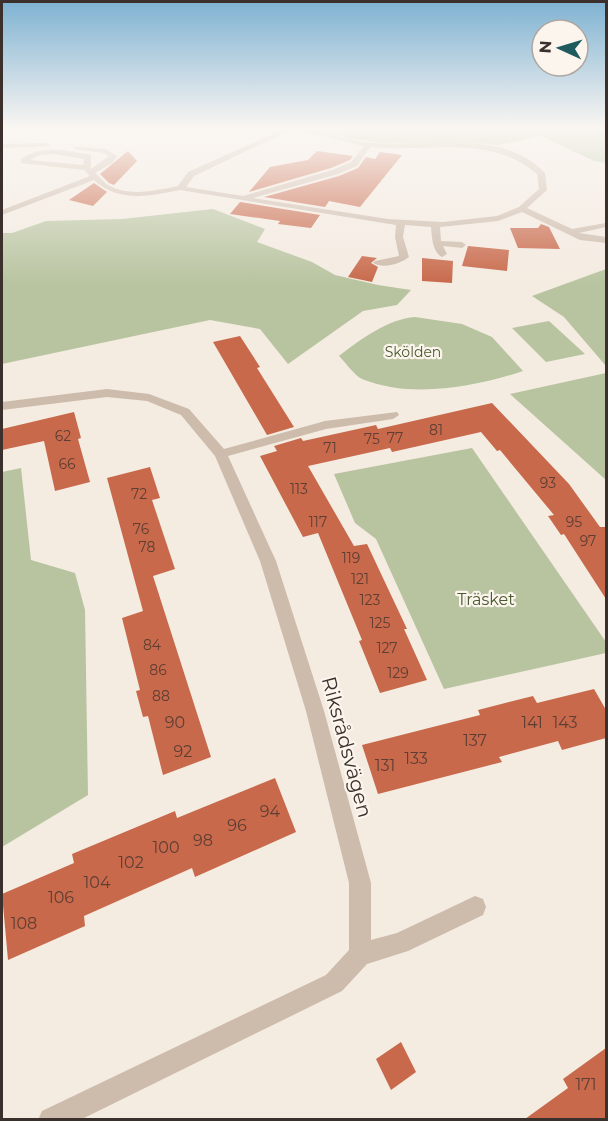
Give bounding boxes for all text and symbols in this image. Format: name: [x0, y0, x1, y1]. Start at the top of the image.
north arrow: [530, 18, 590, 78]
text: N: [536, 40, 555, 54]
park label: Skölden: [385, 343, 441, 361]
house number: 81: [429, 421, 443, 439]
house number: 62: [55, 427, 71, 445]
house number: 77: [387, 429, 403, 447]
house number: 75: [364, 430, 380, 448]
house number: 71: [323, 439, 337, 457]
house number: 66: [58, 455, 76, 473]
house number: 93: [540, 474, 556, 492]
house number: 113: [290, 480, 308, 498]
house number: 72: [131, 485, 147, 503]
house number: 117: [309, 513, 327, 531]
house number: 95: [566, 513, 582, 531]
house number: 76: [133, 520, 150, 538]
house number: 97: [580, 532, 596, 550]
house number: 78: [139, 538, 156, 556]
house number: 119: [342, 549, 360, 567]
house number: 121: [351, 570, 369, 588]
park label: Träsket: [457, 590, 515, 609]
house number: 123: [360, 591, 381, 609]
house number: 125: [370, 614, 391, 632]
house number: 84: [143, 636, 162, 654]
house number: 127: [376, 639, 398, 657]
house number: 86: [149, 661, 167, 679]
house number: 129: [387, 664, 409, 682]
street label: Riksrådsvägen: [317, 674, 377, 820]
house number: 88: [152, 687, 170, 705]
house number: 90: [165, 713, 185, 732]
house number: 141: [521, 713, 543, 732]
house number: 143: [552, 713, 578, 732]
house number: 137: [463, 731, 487, 750]
house number: 92: [174, 742, 192, 761]
house number: 133: [404, 749, 428, 768]
house number: 131: [375, 756, 395, 775]
house number: 94: [260, 802, 281, 821]
house number: 96: [227, 816, 247, 835]
house number: 98: [193, 831, 213, 850]
house number: 100: [153, 838, 179, 857]
house number: 102: [118, 853, 144, 872]
house number: 104: [84, 873, 111, 892]
house number: 106: [48, 888, 74, 907]
house number: 108: [11, 914, 37, 933]
house number: 171: [575, 1075, 597, 1094]

